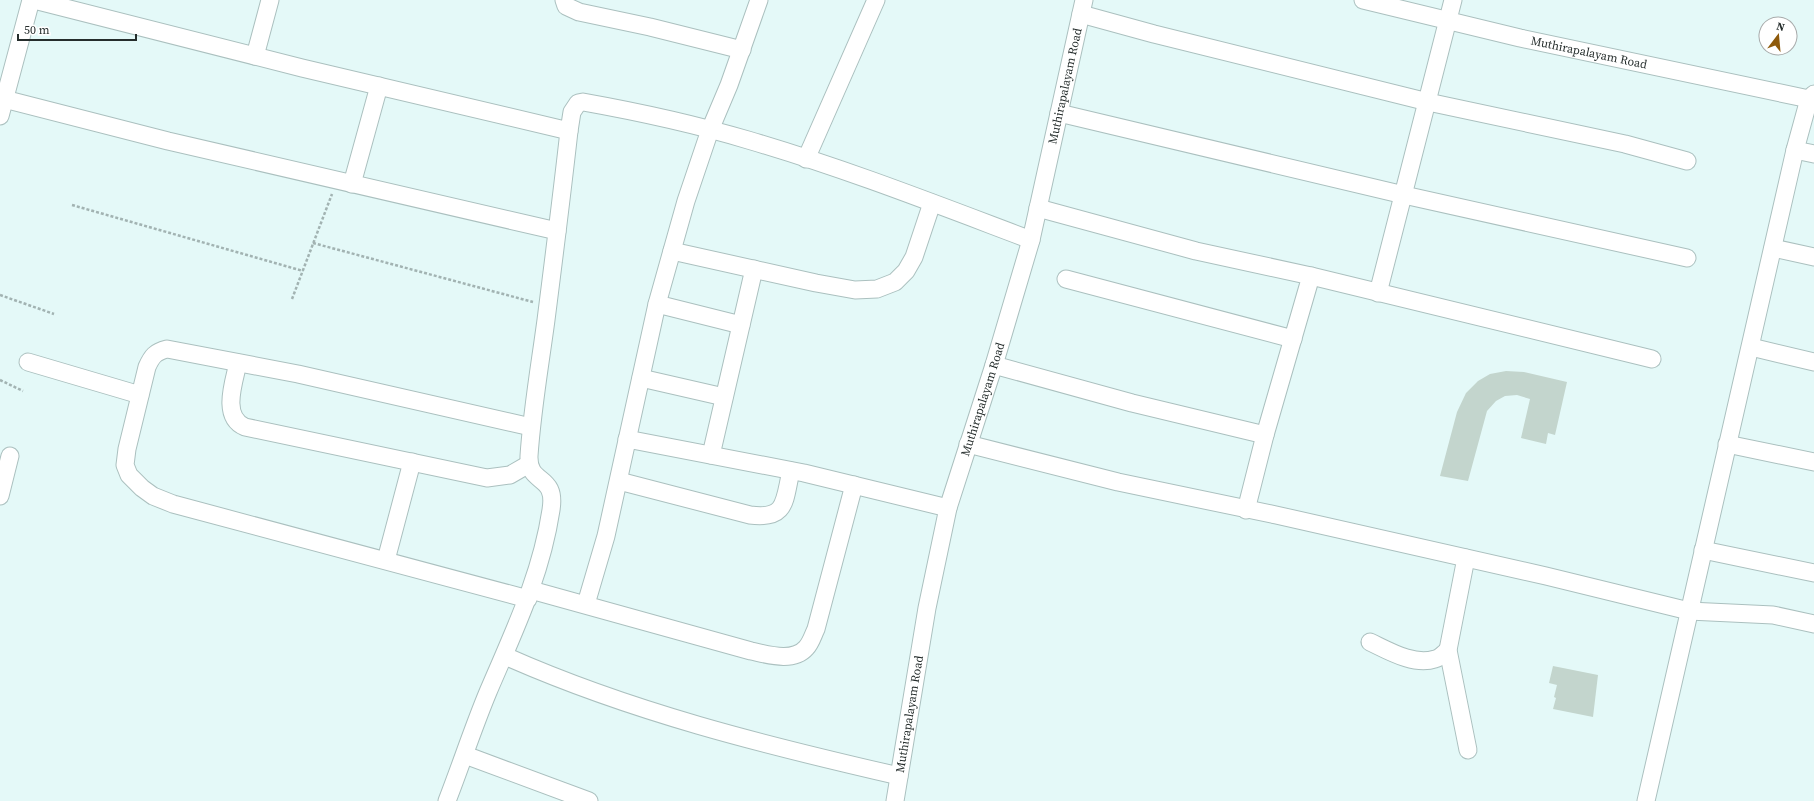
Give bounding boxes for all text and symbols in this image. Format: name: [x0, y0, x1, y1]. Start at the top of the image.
scale bar: [18, 16, 136, 42]
north arrow: [1758, 16, 1798, 56]
text: N: [1775, 19, 1787, 35]
text: 50 m: [24, 22, 50, 38]
street label: Muthirapalayam Road: [1044, 26, 1086, 146]
street label: Muthirapalayam Road: [1529, 32, 1649, 73]
street label: Muthirapalayam Road: [957, 340, 1008, 458]
street label: Muthirapalayam Road: [892, 654, 927, 774]

